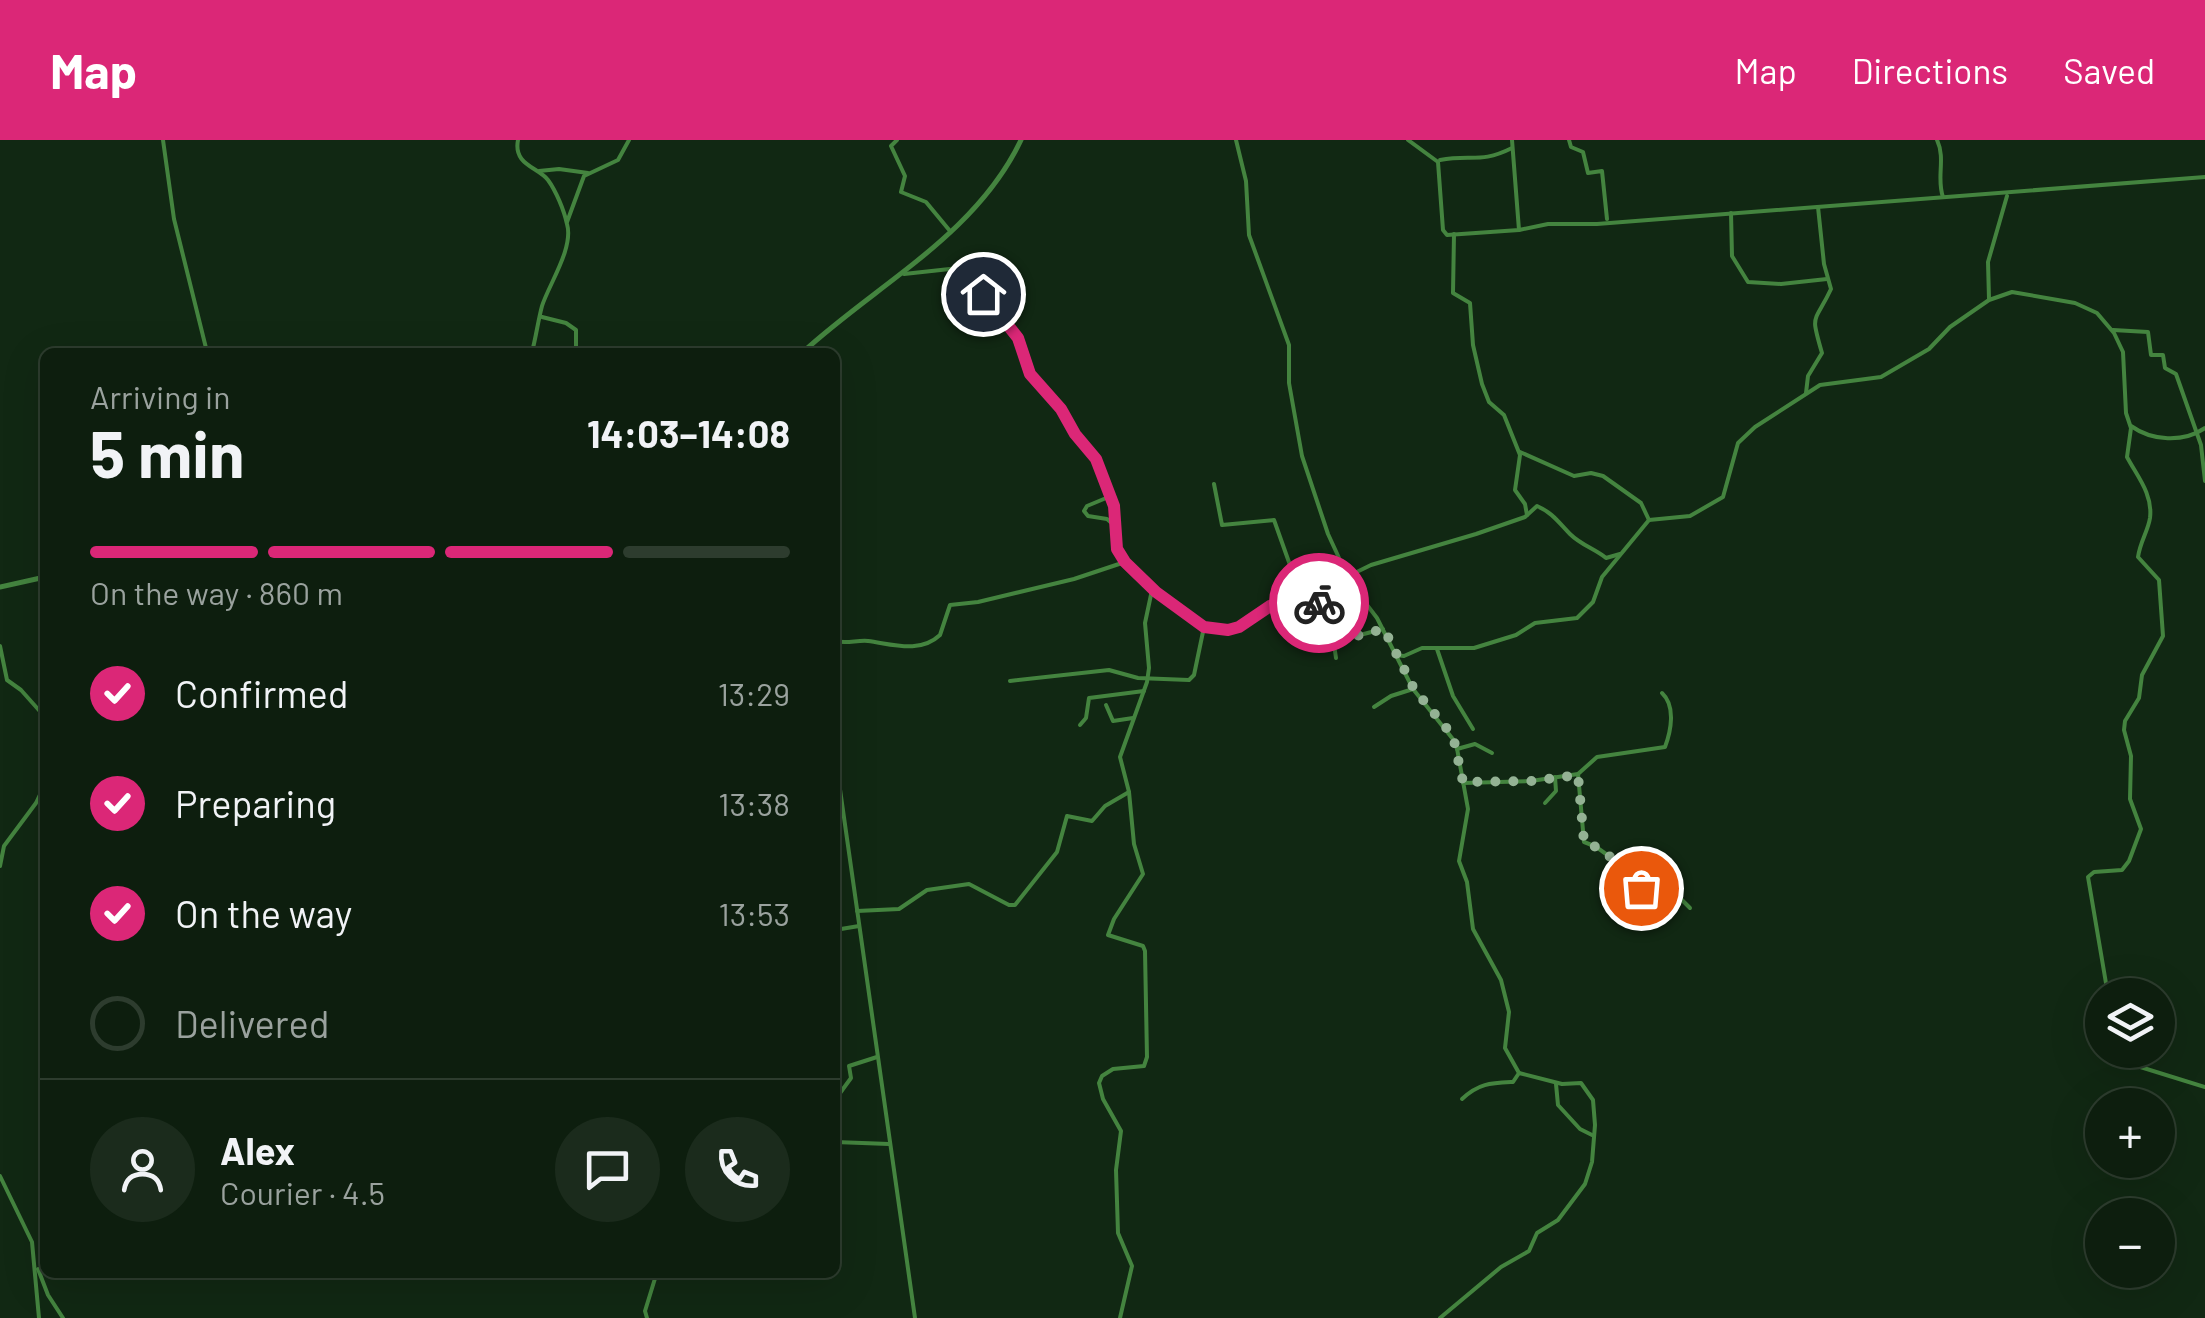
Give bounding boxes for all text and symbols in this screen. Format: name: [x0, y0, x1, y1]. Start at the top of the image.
text: Map: [50, 41, 137, 99]
text: Map: [1735, 49, 1797, 91]
text: Directions: [1852, 49, 2008, 91]
text: Saved: [2063, 49, 2155, 91]
pin: [941, 252, 1026, 337]
icon: home: [956, 267, 1011, 322]
text: Arriving in: [90, 377, 230, 415]
text: 14:03–14:08: [587, 410, 790, 456]
text: 5 min: [90, 413, 244, 491]
courier: [1269, 553, 1369, 653]
text: On the way · 860 m: [90, 573, 343, 611]
icon: bike: [1292, 576, 1347, 631]
icon: check: [90, 666, 145, 721]
text: Confirmed: [175, 670, 348, 716]
text: 13:29: [718, 674, 790, 712]
icon: check: [90, 776, 145, 831]
text: Preparing: [175, 780, 336, 826]
text: 13:38: [718, 784, 790, 822]
pin: [1599, 846, 1684, 931]
icon: bag: [1614, 861, 1669, 916]
icon: check: [90, 886, 145, 941]
text: On the way: [175, 890, 352, 936]
text: 13:53: [719, 894, 790, 932]
map controls: [2085, 978, 2175, 1288]
button: layers: [2085, 978, 2175, 1068]
text: Delivered: [175, 1000, 329, 1046]
button: +: [2085, 1088, 2175, 1178]
button: person: [90, 1117, 195, 1222]
button: chat: [555, 1117, 660, 1222]
button: phone: [685, 1117, 790, 1222]
text: Alex: [220, 1127, 295, 1173]
text: Courier · 4.5: [220, 1173, 385, 1211]
button: −: [2085, 1198, 2175, 1288]

